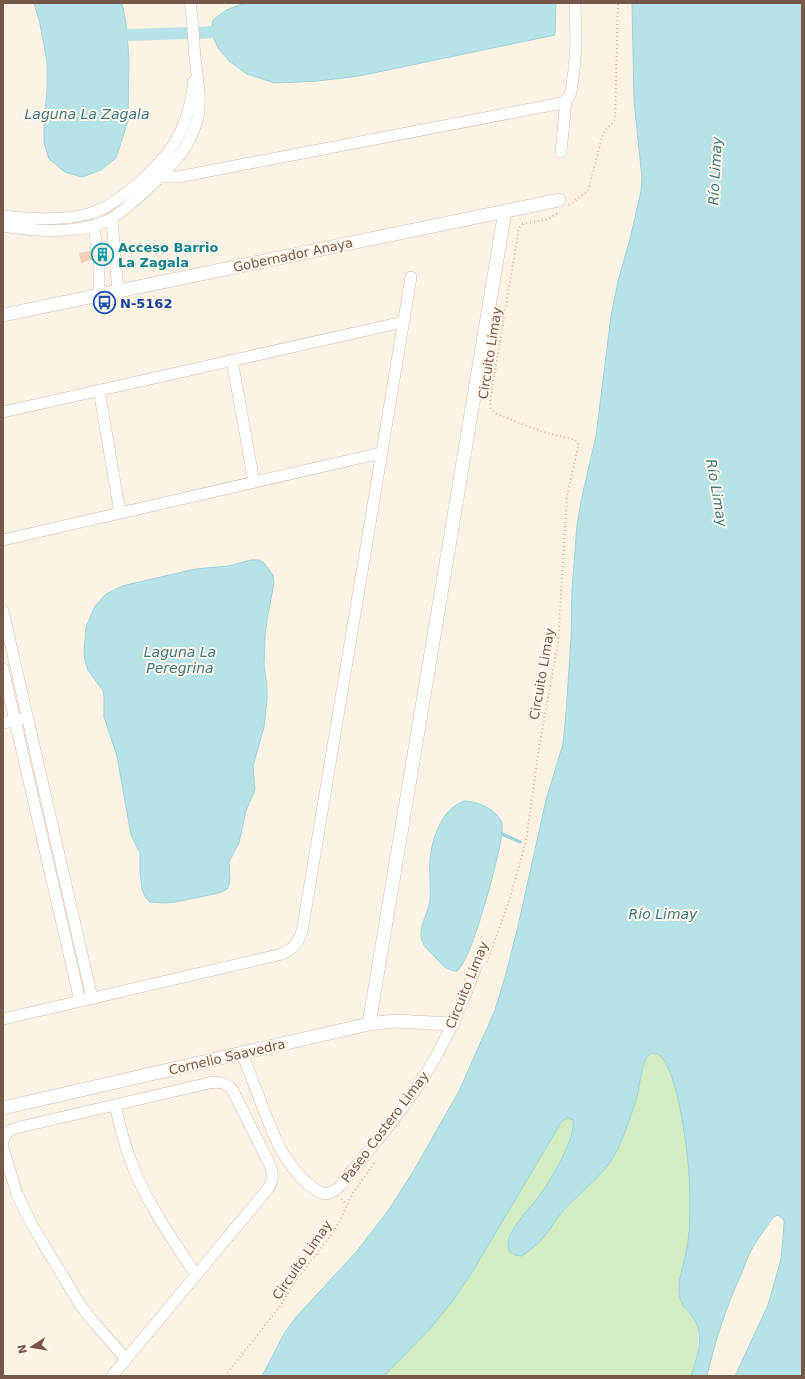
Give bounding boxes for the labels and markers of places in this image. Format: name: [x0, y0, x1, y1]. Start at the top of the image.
place label: Acceso Barrio La Zagala: [118, 240, 218, 270]
building icon: Acceso Barrio La Zagala: [89, 241, 115, 267]
bus stop icon: N-5162: [92, 290, 118, 316]
place label: N-5162: [120, 296, 172, 311]

